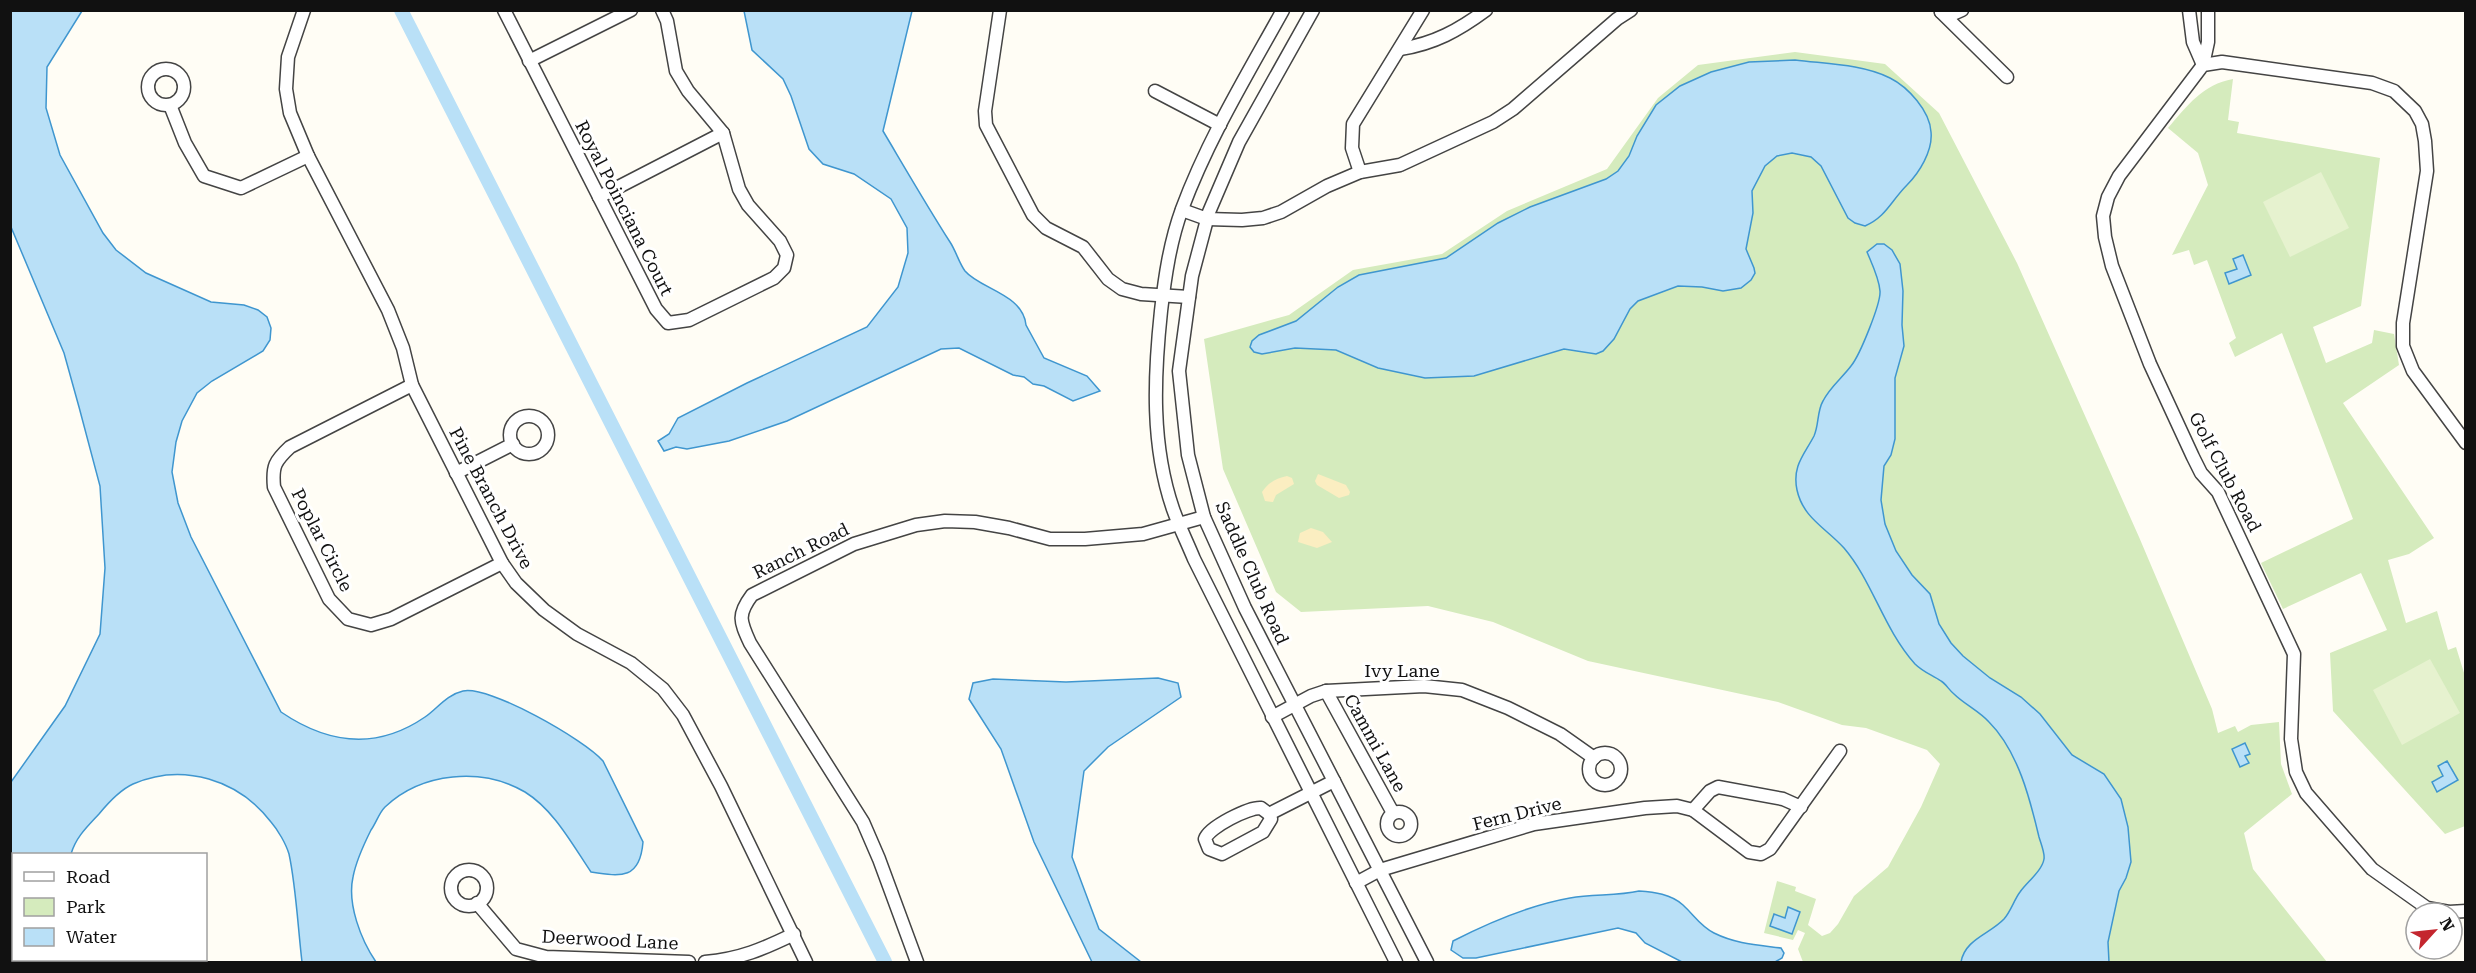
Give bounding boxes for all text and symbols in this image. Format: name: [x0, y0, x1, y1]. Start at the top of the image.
street label: Royal Poinciana Court: [571, 117, 678, 299]
street label: Golf Club Road: [2185, 408, 2266, 536]
street label: Pine Branch Drive: [445, 423, 538, 572]
street label: Poplar Circle: [287, 485, 357, 595]
street label: Saddle Club Road: [1212, 498, 1294, 648]
street label: Ranch Road: [749, 518, 853, 583]
street label: Ivy Lane: [1364, 660, 1440, 681]
street label: Cammi Lane: [1340, 690, 1411, 795]
street label: Fern Drive: [1470, 792, 1563, 835]
legend: [12, 853, 207, 961]
text: Road: [66, 866, 111, 887]
text: Park: [66, 896, 106, 917]
north arrow: [2404, 901, 2464, 961]
text: N: [2436, 915, 2458, 934]
street label: Deerwood Lane: [541, 925, 679, 954]
text: Water: [66, 926, 117, 947]

